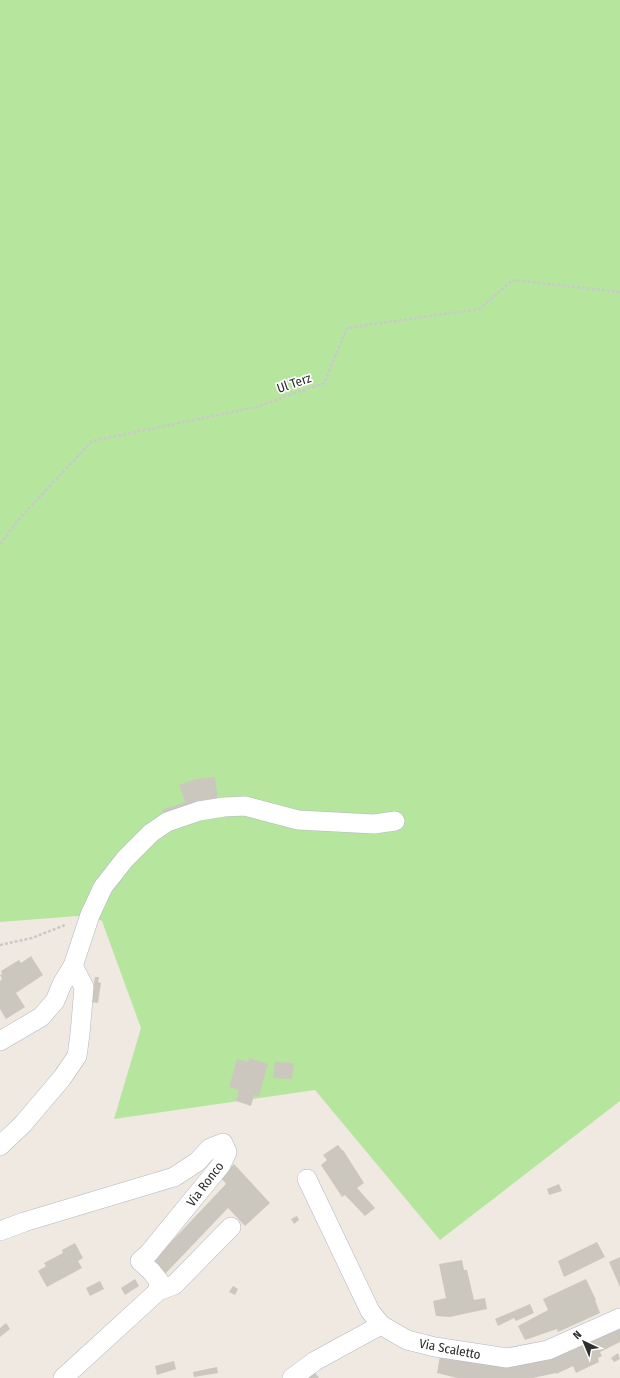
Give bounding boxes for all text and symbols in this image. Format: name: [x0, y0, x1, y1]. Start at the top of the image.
street label: Ul Terz: [275, 370, 313, 396]
street label: Via Ronco: [183, 1159, 227, 1209]
north arrow: [564, 1322, 604, 1362]
text: N: [571, 1328, 584, 1342]
street label: Via Scaletto: [418, 1336, 482, 1362]

